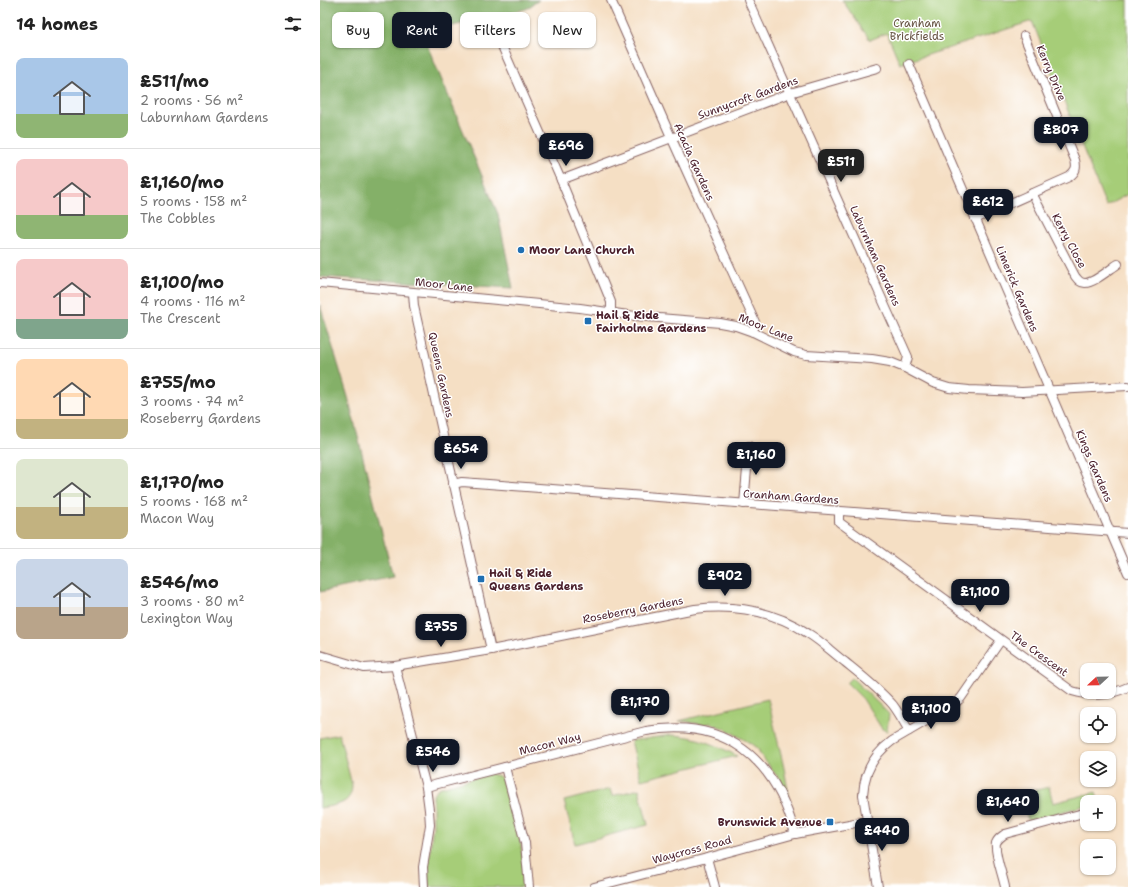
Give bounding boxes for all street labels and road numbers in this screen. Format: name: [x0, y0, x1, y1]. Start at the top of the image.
street label: Kerry Drive: [1032, 43, 1070, 103]
street label: Sunnycroft Gardens: [696, 73, 800, 123]
street label: Acacia Gardens: [670, 121, 718, 203]
street label: Laburnham Gardens: [846, 203, 904, 309]
street label: Kerry Close: [1048, 211, 1090, 271]
street label: Limerick Gardens: [992, 244, 1042, 334]
street label: Moor Lane: [414, 274, 474, 296]
street label: Moor Lane: [736, 310, 796, 346]
street label: Queens Gardens: [425, 331, 457, 419]
street label: Kings Gardens: [1072, 428, 1116, 504]
street label: Cranham Gardens: [743, 486, 839, 508]
street label: Roseberry Gardens: [581, 593, 685, 627]
street label: The Crescent: [1007, 628, 1071, 680]
street label: Macon Way: [518, 729, 582, 759]
street label: Waycross Road: [651, 832, 733, 868]

